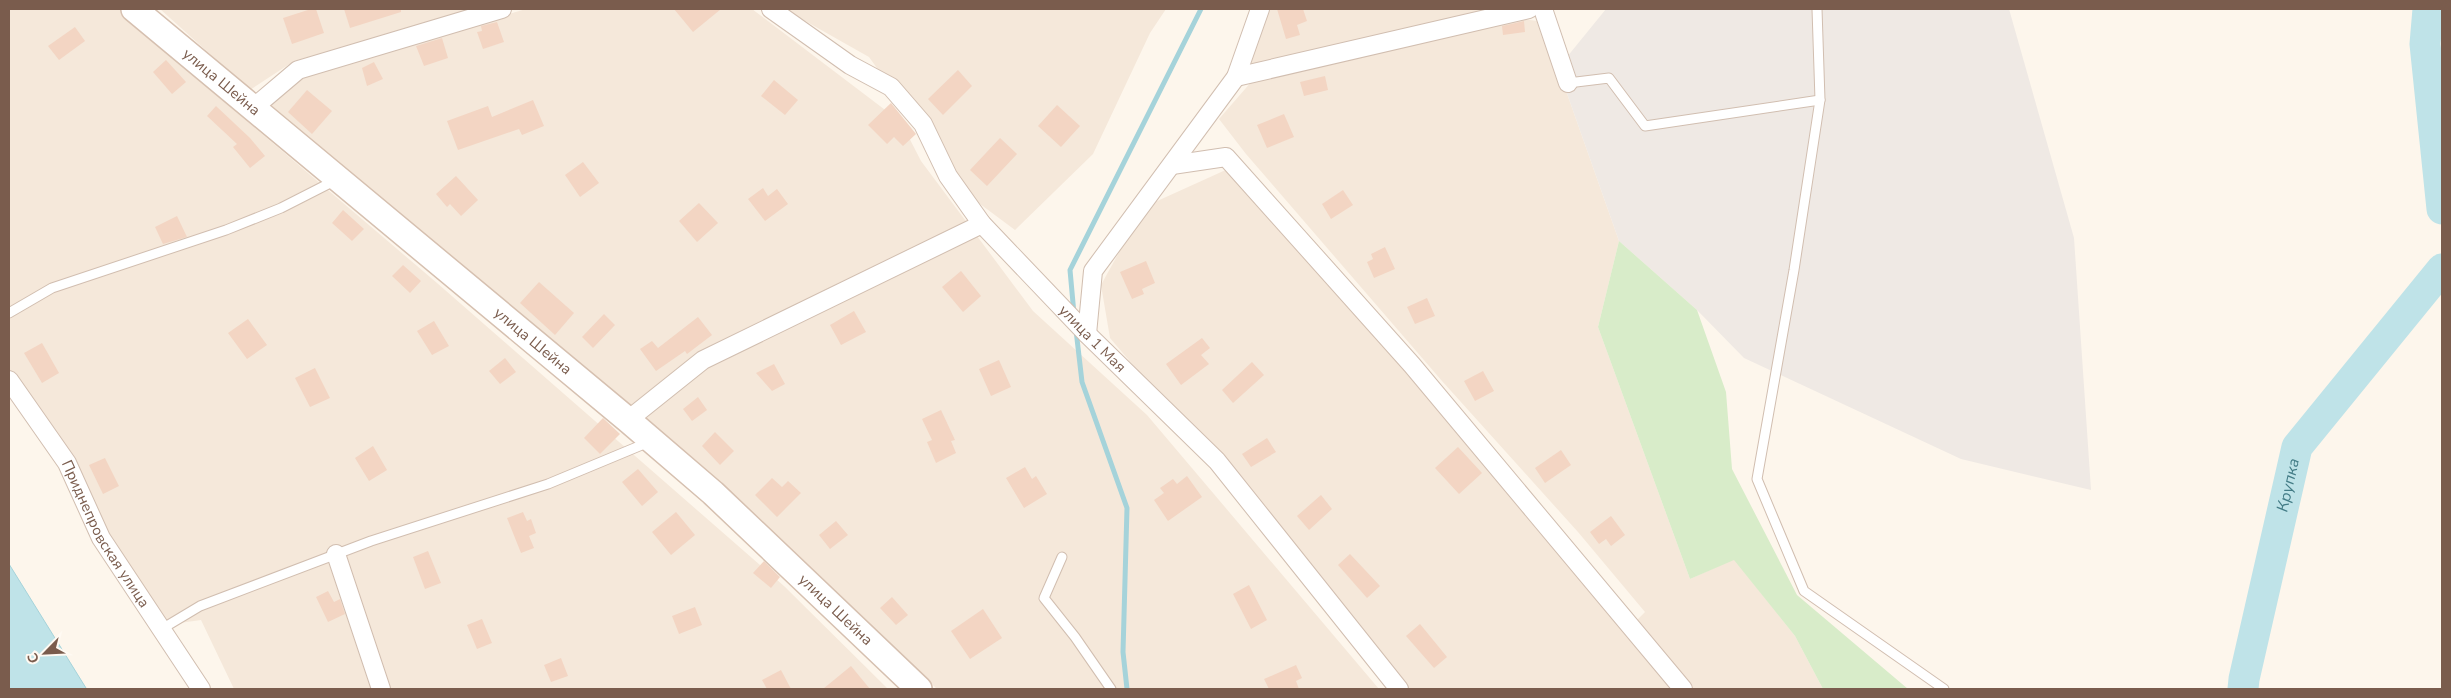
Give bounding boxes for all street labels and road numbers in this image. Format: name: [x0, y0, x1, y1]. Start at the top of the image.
street label: улица Шейна: [179, 44, 265, 120]
street label: улица 1 Мая: [1054, 301, 1130, 377]
street label: улица Шейна: [490, 303, 576, 379]
street label: Приднепровская улица: [57, 457, 154, 611]
street label: улица Шейна: [794, 570, 877, 650]

